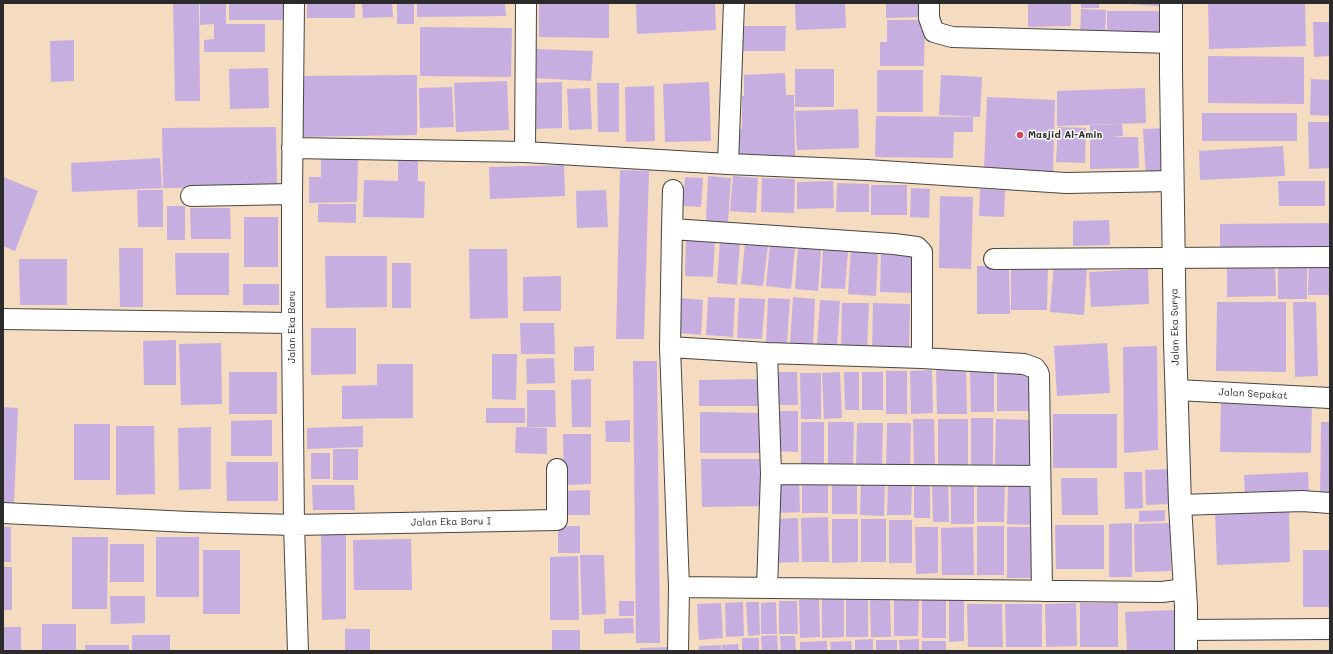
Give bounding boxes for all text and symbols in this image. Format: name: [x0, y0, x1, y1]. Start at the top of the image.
place label: Masjid Al-Amin: [1028, 129, 1102, 141]
marker: Masjid Al-Amin: [1015, 130, 1025, 140]
street label: Jalan Eka Surya: [1168, 288, 1182, 366]
street label: Jalan Eka Baru: [286, 291, 298, 363]
street label: Jalan Sepakat: [1218, 386, 1288, 402]
street label: Jalan Eka Baru I: [411, 515, 491, 529]

